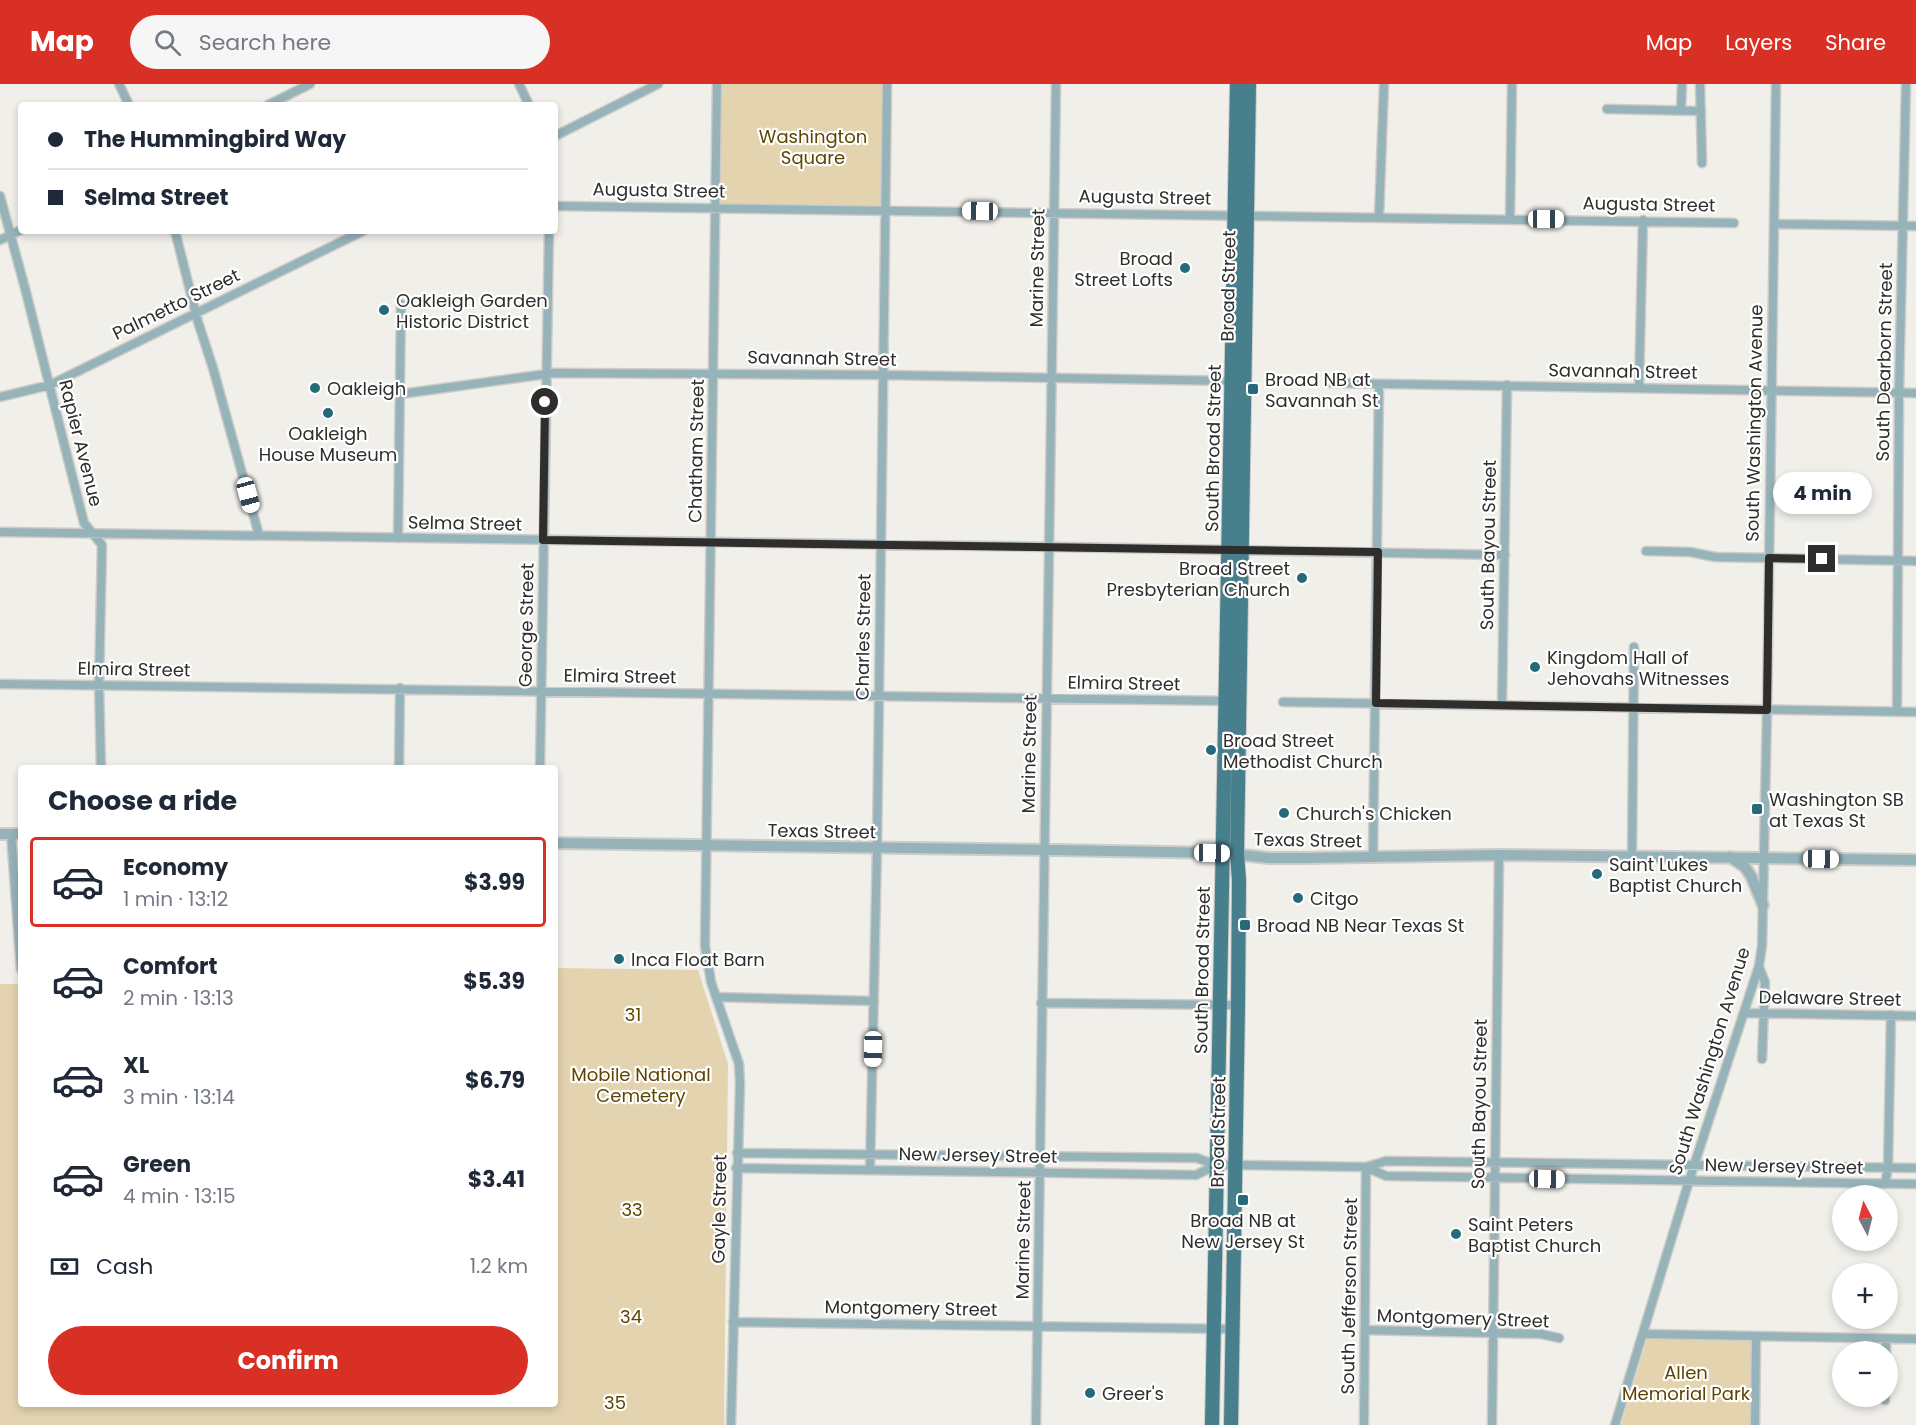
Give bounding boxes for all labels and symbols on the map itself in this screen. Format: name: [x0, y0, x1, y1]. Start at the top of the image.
park label: Washington Square: [759, 124, 867, 170]
street label: Augusta Street: [592, 176, 726, 204]
street label: Augusta Street: [1078, 183, 1212, 211]
street label: Augusta Street: [1582, 190, 1716, 218]
car: [962, 202, 998, 220]
street label: Marine Street: [1023, 208, 1051, 328]
car: [1528, 210, 1564, 228]
street label: Broad Street: [1215, 230, 1241, 342]
place label: Broad Street Lofts: [1074, 246, 1173, 292]
marker: Broad Street Lofts: [1178, 261, 1192, 275]
street label: Palmetto Street: [108, 262, 244, 346]
street label: South Dearborn Street: [1870, 262, 1898, 462]
place label: Oakleigh Garden Historic District: [396, 288, 548, 334]
marker: Oakleigh Garden Historic District: [377, 303, 391, 317]
street label: South Washington Avenue: [1739, 304, 1769, 542]
street label: Savannah Street: [747, 344, 897, 372]
street label: Savannah Street: [1548, 357, 1698, 385]
street label: South Broad Street: [1199, 364, 1227, 532]
place label: Broad NB at Savannah St: [1265, 367, 1379, 413]
place label: Oakleigh: [327, 376, 406, 401]
street label: Rapier Avenue: [53, 377, 109, 509]
street label: Chatham Street: [682, 379, 710, 523]
marker: Oakleigh: [308, 381, 322, 395]
marker: Broad NB at Savannah St: [1246, 382, 1260, 396]
route start: [531, 388, 558, 415]
marker: Oakleigh House Museum: [321, 406, 335, 420]
place label: Oakleigh House Museum: [259, 421, 397, 467]
street label: South Bayou Street: [1474, 460, 1502, 630]
callout: 4 min: [1772, 472, 1872, 514]
car: [235, 475, 261, 515]
street label: Selma Street: [408, 510, 522, 536]
route end: [1808, 545, 1835, 572]
place label: Broad Street Presbyterian Church: [1107, 556, 1290, 602]
street label: George Street: [512, 563, 540, 687]
marker: Broad Street Presbyterian Church: [1295, 571, 1309, 585]
street label: Charles Street: [849, 573, 877, 701]
place label: Kingdom Hall of Jehovahs Witnesses: [1547, 645, 1729, 691]
street label: Elmira Street: [77, 656, 191, 682]
marker: Kingdom Hall of Jehovahs Witnesses: [1528, 660, 1542, 674]
street label: Elmira Street: [563, 663, 677, 689]
street label: Elmira Street: [1067, 670, 1181, 696]
street label: Marine Street: [1015, 694, 1043, 814]
place label: Broad Street Methodist Church: [1223, 728, 1383, 774]
marker: Broad Street Methodist Church: [1204, 743, 1218, 757]
place label: Washington SB at Texas St: [1769, 787, 1904, 833]
place label: Church's Chicken: [1296, 801, 1452, 826]
marker: Washington SB at Texas St: [1750, 802, 1764, 816]
marker: Church's Chicken: [1277, 806, 1291, 820]
street label: Texas Street: [767, 818, 877, 844]
street label: Texas Street: [1253, 827, 1363, 853]
car: [1194, 844, 1230, 862]
car: [1803, 850, 1839, 868]
place label: Saint Lukes Baptist Church: [1609, 852, 1742, 898]
marker: Saint Lukes Baptist Church: [1590, 867, 1604, 881]
street label: South Broad Street: [1188, 886, 1216, 1054]
place label: Citgo: [1310, 886, 1359, 911]
marker: Citgo: [1291, 891, 1305, 905]
place label: Broad NB Near Texas St: [1257, 913, 1464, 938]
marker: Broad NB Near Texas St: [1238, 918, 1252, 932]
street label: South Washington Avenue: [1662, 944, 1756, 1178]
place label: Inca Float Barn: [631, 947, 765, 972]
marker: Inca Float Barn: [612, 952, 626, 966]
street label: Delaware Street: [1758, 984, 1902, 1012]
park label: 31: [625, 1002, 641, 1027]
street label: South Bayou Street: [1465, 1019, 1493, 1189]
car: [864, 1031, 882, 1067]
park label: Mobile National Cemetery: [571, 1062, 711, 1108]
street label: Broad Street: [1205, 1076, 1231, 1188]
street label: New Jersey Street: [898, 1141, 1058, 1169]
street label: New Jersey Street: [1704, 1152, 1864, 1180]
street label: Gayle Street: [706, 1154, 732, 1264]
car: [1529, 1170, 1565, 1188]
street label: Marine Street: [1009, 1180, 1037, 1300]
north arrow: [1832, 1185, 1898, 1251]
marker: Broad NB at New Jersey St: [1236, 1193, 1250, 1207]
park label: 33: [621, 1197, 643, 1222]
street label: South Jefferson Street: [1335, 1197, 1363, 1395]
place label: Broad NB at New Jersey St: [1181, 1208, 1305, 1254]
place label: Saint Peters Baptist Church: [1468, 1212, 1601, 1258]
marker: Saint Peters Baptist Church: [1449, 1227, 1463, 1241]
street label: Montgomery Street: [824, 1294, 998, 1322]
street label: Montgomery Street: [1376, 1302, 1550, 1334]
park label: 34: [620, 1304, 642, 1329]
park label: Allen Memorial Park: [1622, 1360, 1751, 1406]
place label: Greer's: [1102, 1381, 1164, 1406]
marker: Greer's: [1083, 1386, 1097, 1400]
park label: 35: [604, 1390, 626, 1415]

